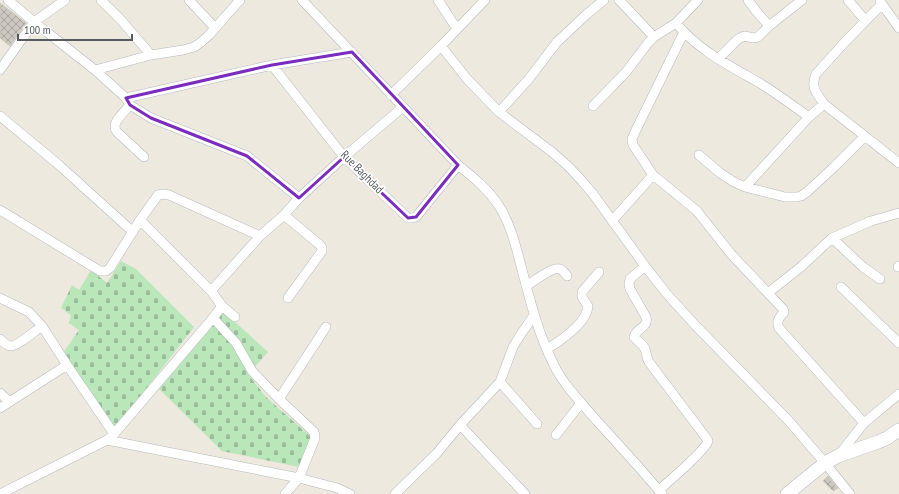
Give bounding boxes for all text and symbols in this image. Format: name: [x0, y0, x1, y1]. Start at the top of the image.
scale bar: [18, 16, 132, 42]
text: 100 m: [24, 22, 51, 37]
street label: Rue Baghdad: [338, 147, 387, 196]

